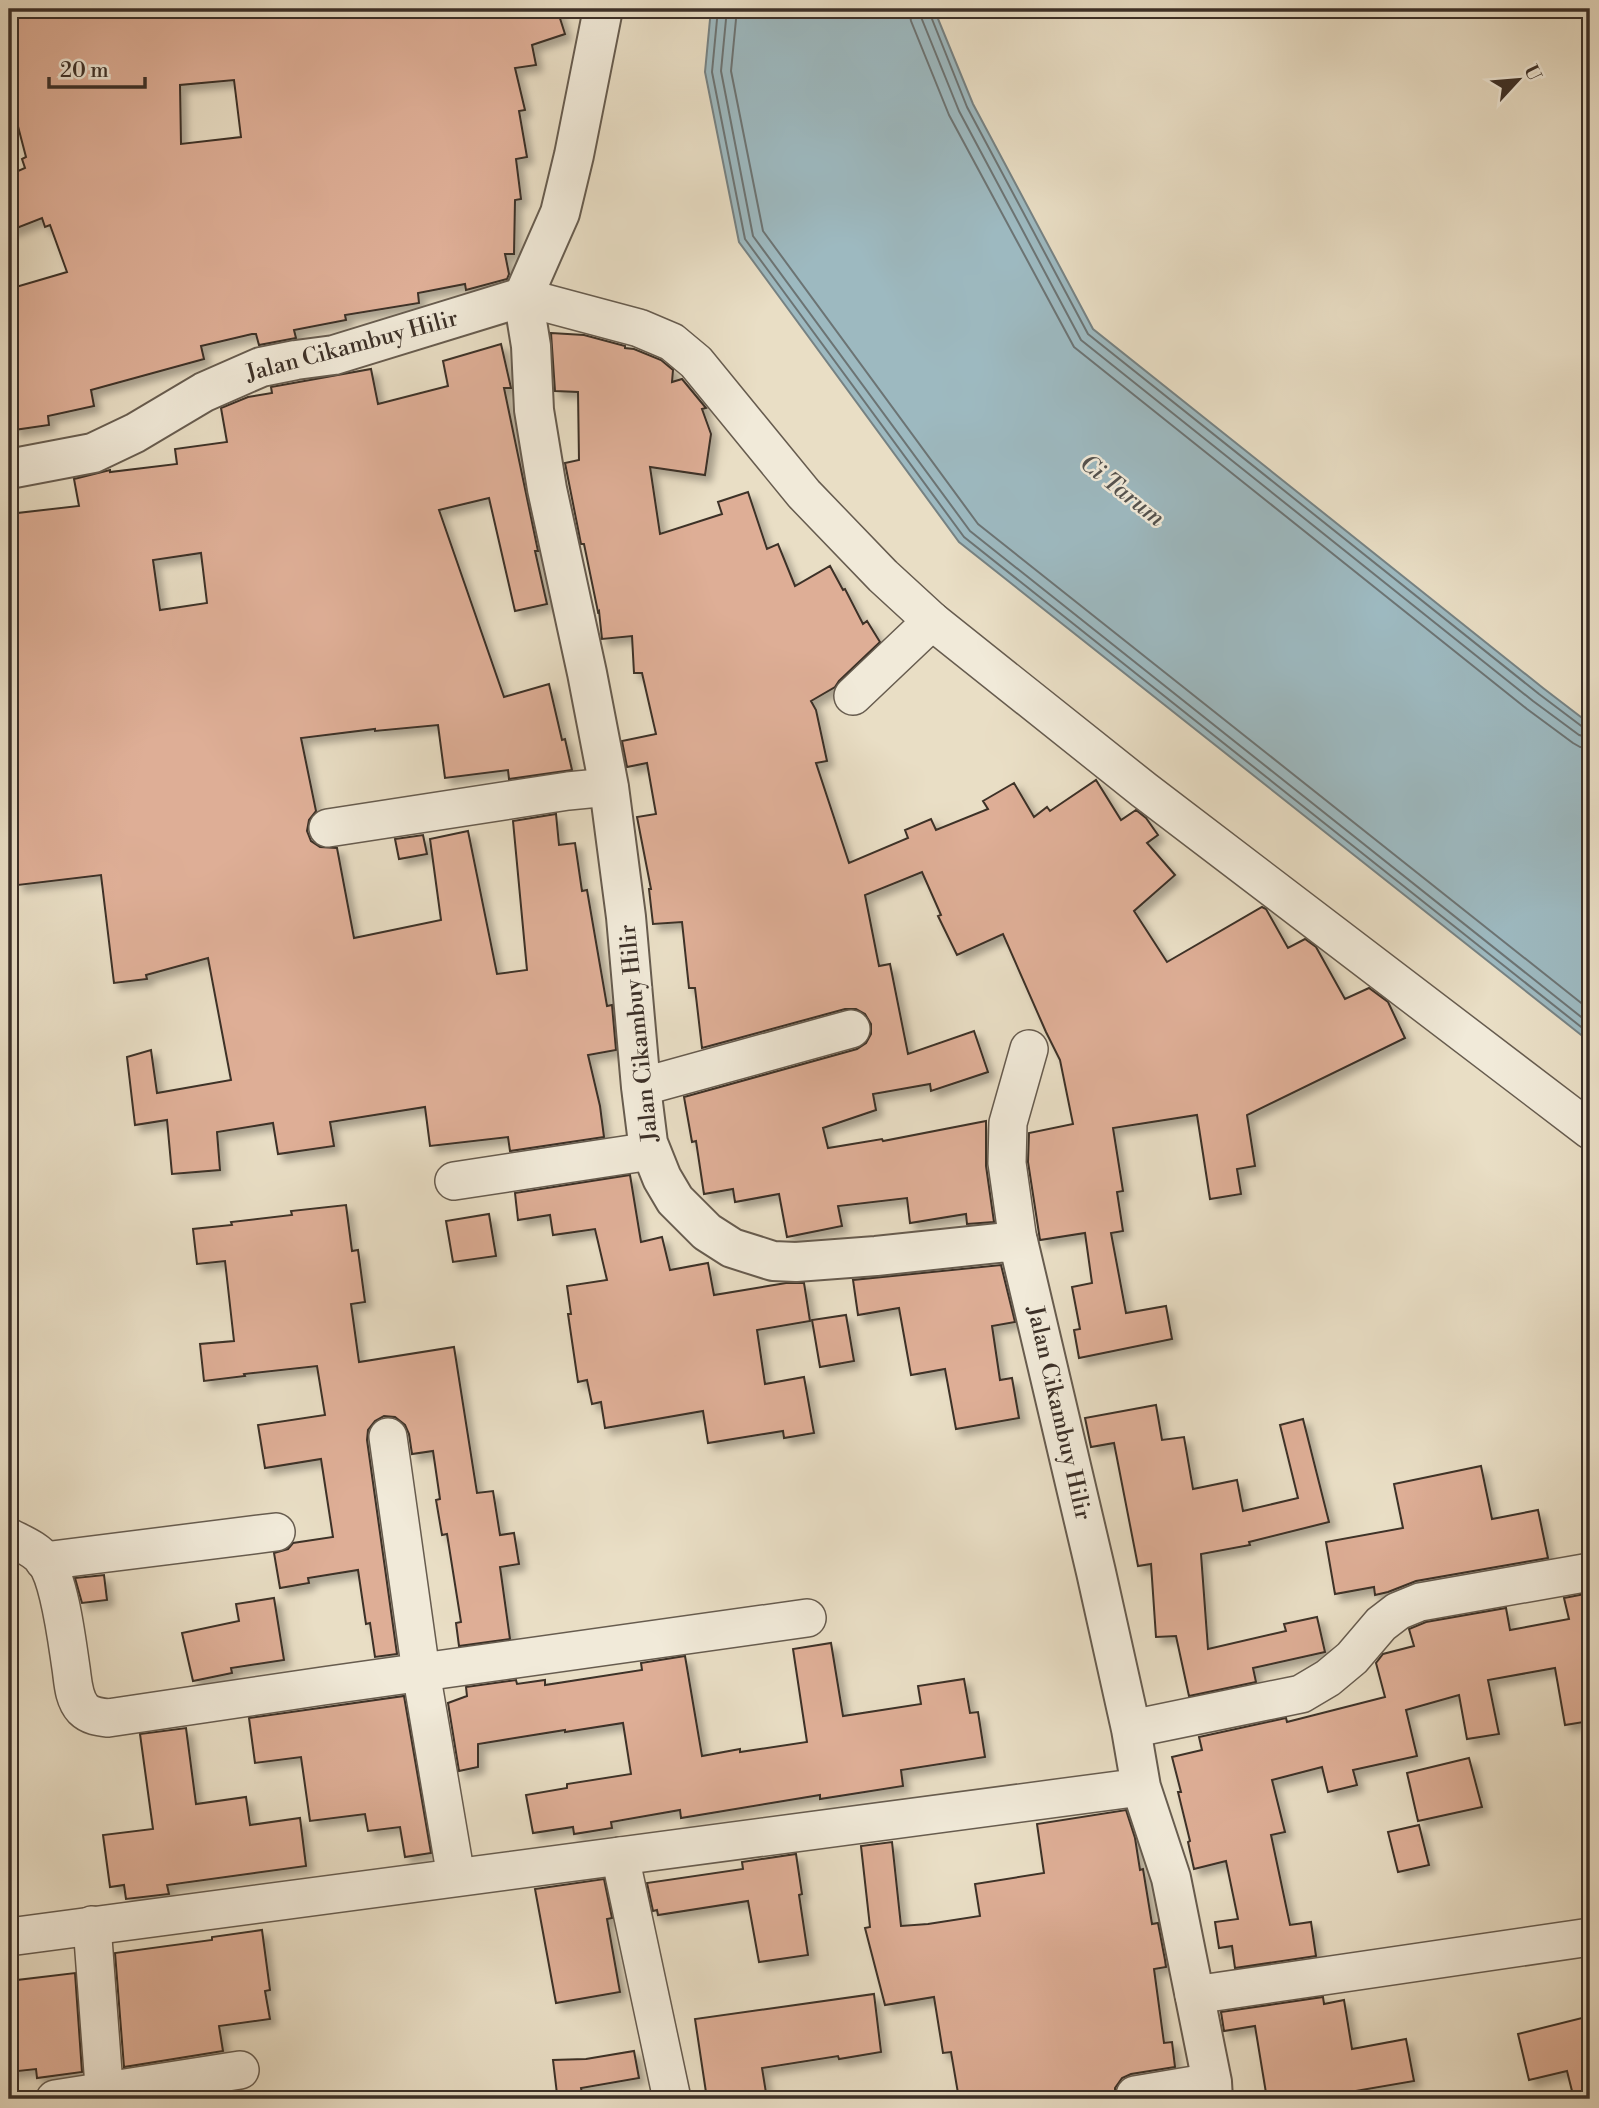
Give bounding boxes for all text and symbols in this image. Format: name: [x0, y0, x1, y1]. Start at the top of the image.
scale bar: [49, 46, 145, 90]
north arrow: [1484, 46, 1554, 116]
text: 20 m: [60, 58, 109, 84]
text: U: [1518, 61, 1547, 85]
street label: Jalan Cikambuy Hilir: [242, 304, 461, 388]
water label: Ci Tarum: [1073, 448, 1171, 534]
street label: Jalan Cikambuy Hilir: [614, 923, 664, 1144]
street label: Jalan Cikambuy Hilir: [1021, 1302, 1097, 1523]

